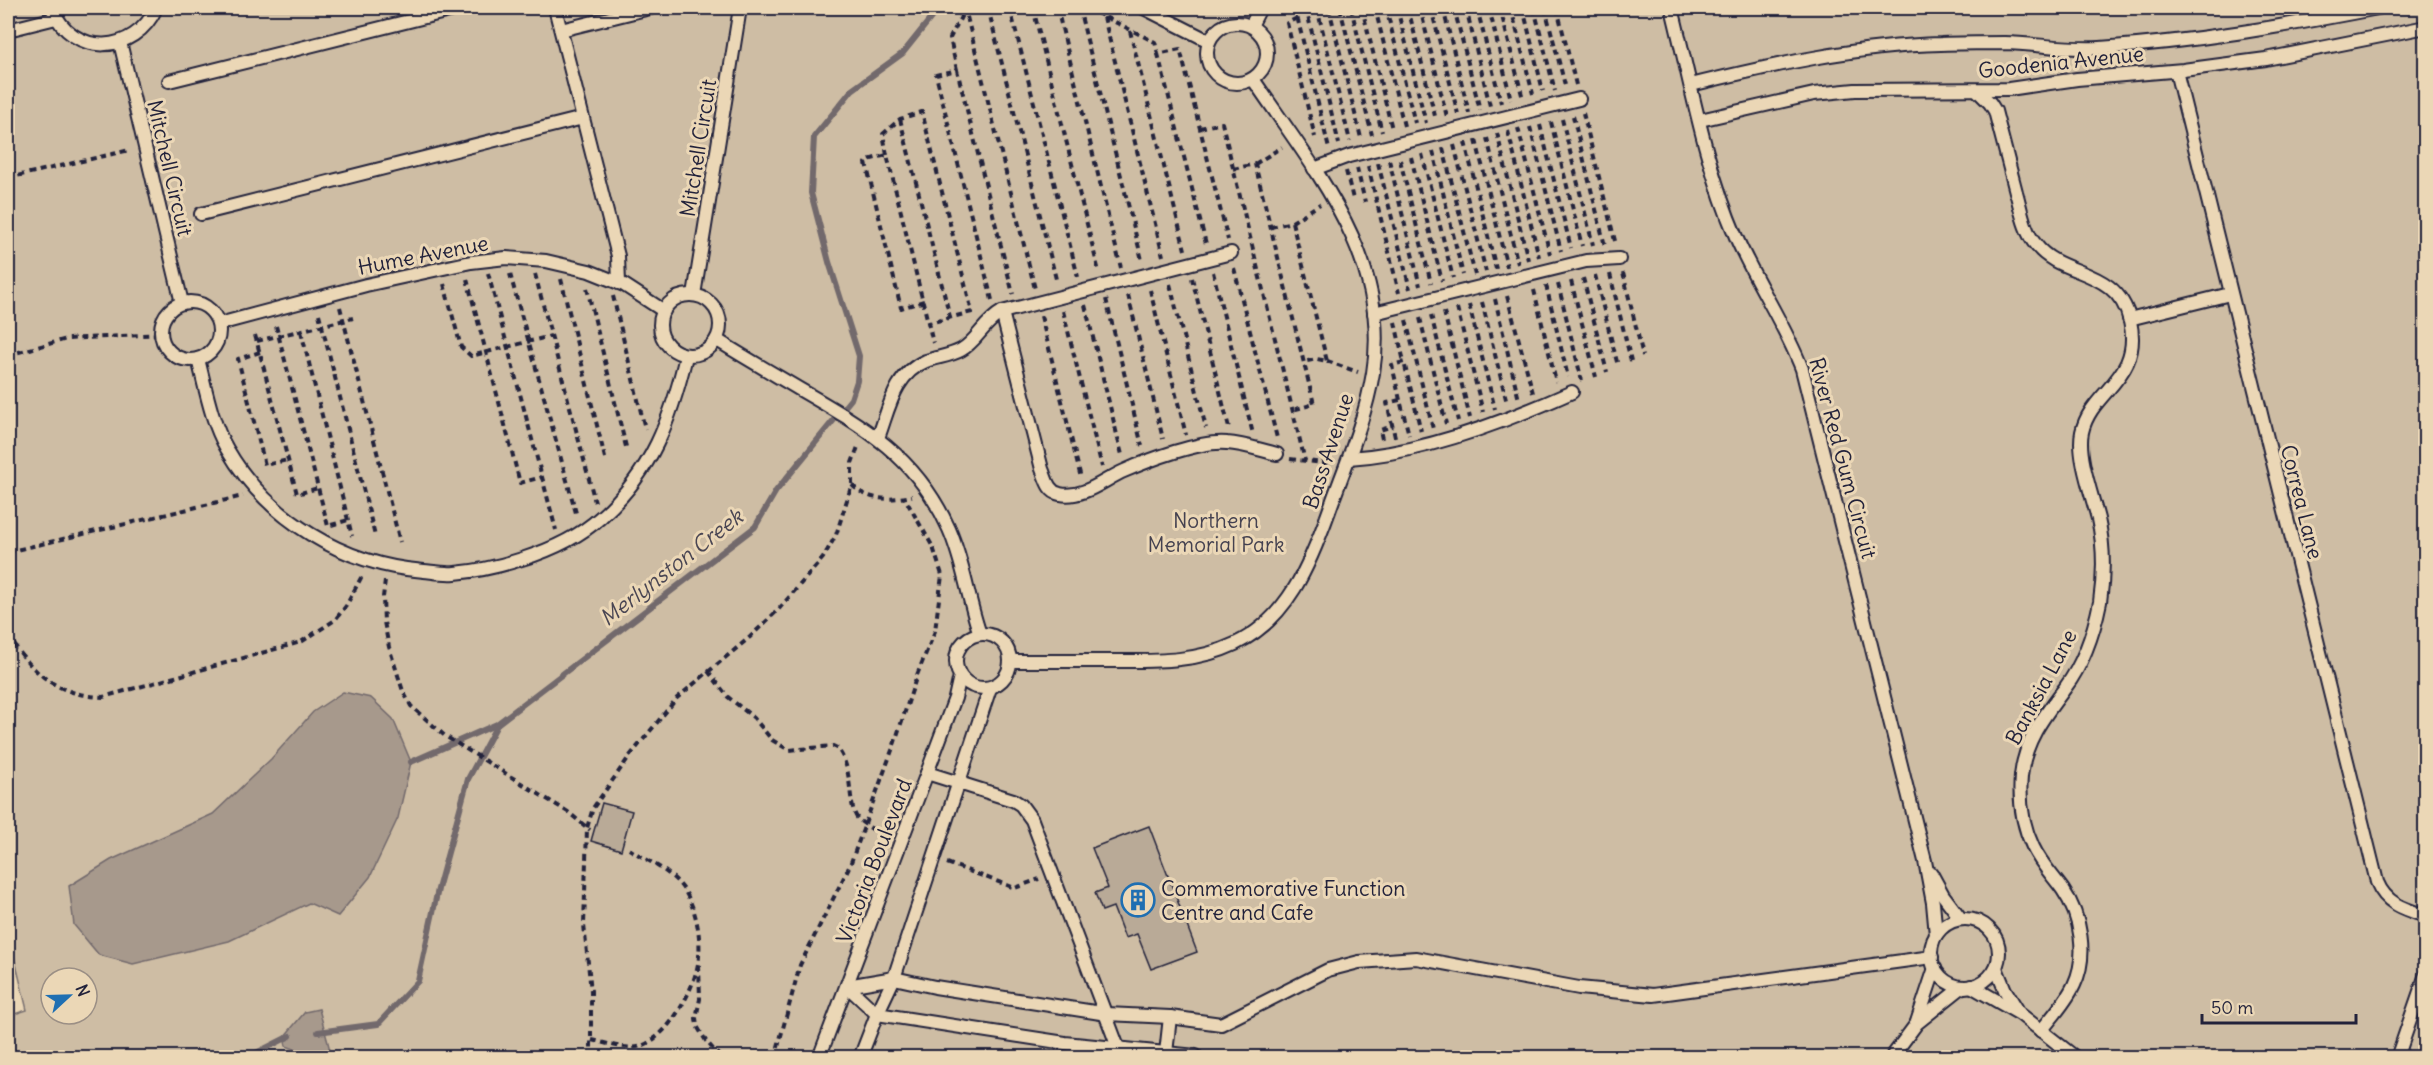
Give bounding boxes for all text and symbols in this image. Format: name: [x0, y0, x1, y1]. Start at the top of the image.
street label: Goodenia Avenue: [1977, 40, 2145, 84]
street label: Mitchell Circuit: [674, 77, 722, 219]
street label: Mitchell Circuit: [141, 97, 199, 239]
street label: Hume Avenue: [355, 229, 491, 281]
street label: River Red Gum Circuit: [1803, 354, 1883, 562]
street label: Bass Avenue: [1297, 390, 1359, 512]
street label: Correa Lane: [2275, 442, 2329, 562]
water label: Merlynston Creek: [594, 501, 750, 632]
park label: Northern Memorial Park: [1148, 507, 1284, 558]
street label: Banksia Lane: [1999, 625, 2083, 749]
street label: Victoria Boulevard: [830, 775, 918, 947]
place label: Commemorative Function Centre and Cafe: [1161, 875, 1405, 926]
building icon: Commemorative Function Centre and Cafe: [1120, 882, 1156, 918]
north arrow: [39, 966, 99, 1026]
text: N: [72, 982, 94, 999]
scale bar: [2202, 987, 2356, 1025]
text: 50 m: [2211, 996, 2253, 1019]

